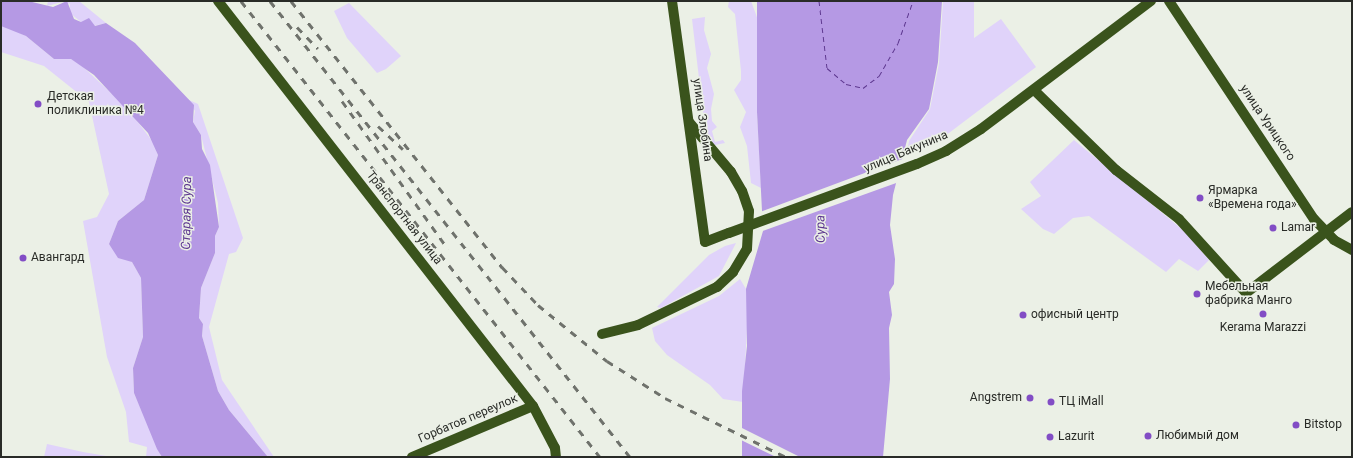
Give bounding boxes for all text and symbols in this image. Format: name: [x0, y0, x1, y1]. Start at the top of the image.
street label: улица Злобина: [689, 78, 715, 162]
street label: улица Урицкого: [1236, 82, 1298, 164]
place label: Детская поликлиника №4: [47, 90, 144, 118]
marker: Детская поликлиника №4: [32, 98, 44, 110]
street label: улица Бакунина: [862, 128, 950, 176]
street label: Транспортная улица: [363, 168, 445, 268]
water label: Старая Сура: [179, 176, 195, 250]
place label: Ярмарка «Времена года»: [1208, 184, 1297, 212]
marker: Ярмарка «Времена года»: [1195, 193, 1205, 203]
water label: Сура: [813, 215, 829, 243]
place label: Lamar: [1281, 221, 1315, 235]
marker: Lamar: [1268, 223, 1278, 233]
place label: Авангард: [31, 251, 85, 265]
marker: Авангард: [18, 253, 28, 263]
place label: Мебельная фабрика Манго: [1205, 280, 1292, 308]
marker: Мебельная фабрика Манго: [1192, 289, 1202, 299]
place label: офисный центр: [1031, 308, 1119, 322]
marker: Kerama Marazzi: [1258, 309, 1268, 319]
marker: офисный центр: [1018, 310, 1028, 320]
place label: Kerama Marazzi: [1220, 321, 1306, 335]
place label: Angstrem: [970, 391, 1022, 405]
street label: Горбатов переулок: [416, 392, 520, 446]
marker: Angstrem: [1025, 393, 1035, 403]
place label: ТЦ iMall: [1059, 395, 1104, 409]
marker: ТЦ iMall: [1046, 397, 1056, 407]
place label: Bitstop: [1304, 418, 1342, 432]
marker: Bitstop: [1291, 420, 1301, 430]
place label: Любимый дом: [1156, 429, 1239, 443]
place label: Lazurit: [1058, 430, 1094, 444]
marker: Любимый дом: [1143, 431, 1153, 441]
marker: Lazurit: [1045, 432, 1055, 442]

